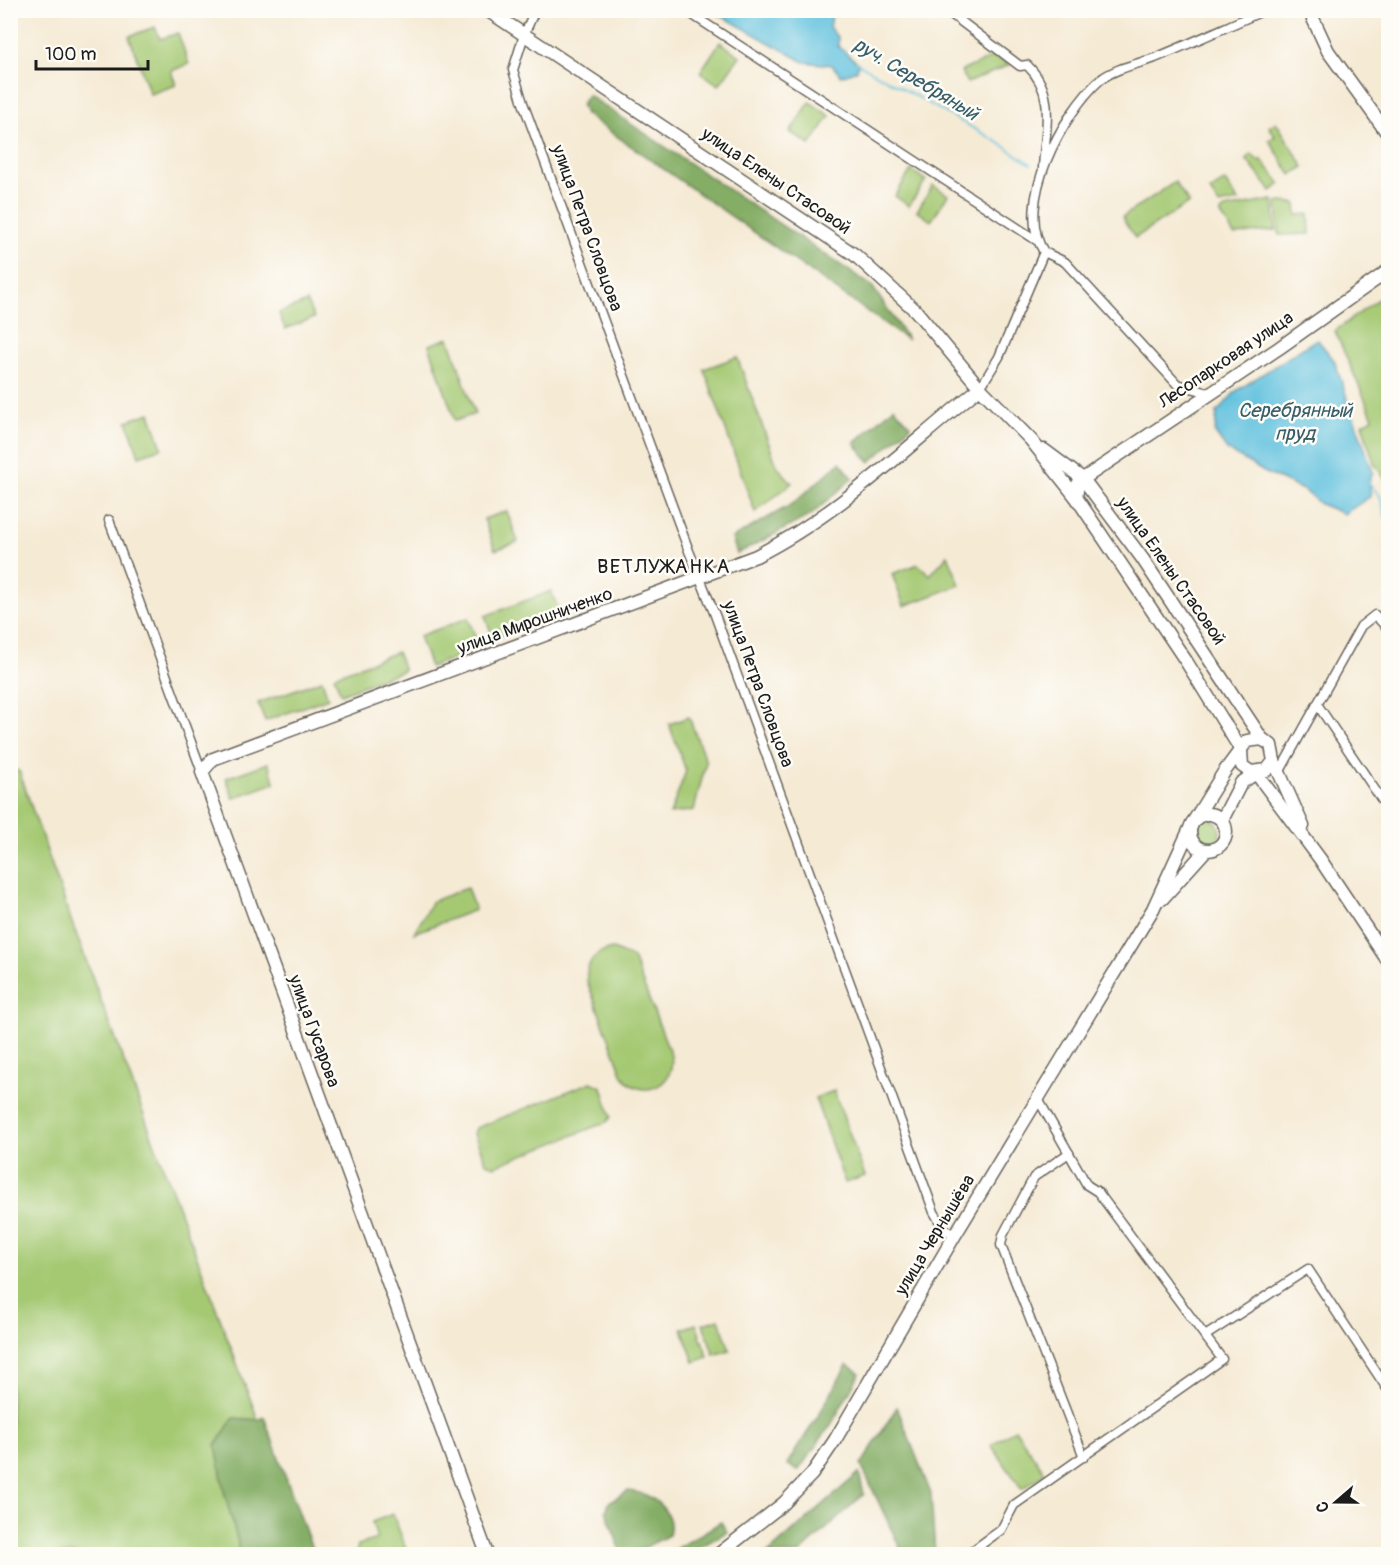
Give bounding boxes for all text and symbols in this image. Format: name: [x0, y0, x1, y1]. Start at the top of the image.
water label: руч. Серебряный: [849, 32, 984, 127]
scale bar: [36, 33, 148, 71]
text: 100 m: [45, 43, 97, 66]
street label: улица Елены Стасовой: [696, 122, 855, 240]
street label: улица Петра Словцова: [546, 141, 628, 314]
street label: Лесопарковая улица: [1153, 306, 1298, 414]
water label: Серебрянный пруд: [1238, 398, 1354, 446]
street label: улица Елены Стасовой: [1111, 492, 1231, 649]
district label: ВЕТЛУЖАНКА: [597, 554, 731, 579]
street label: улица Мирошниченко: [453, 582, 616, 660]
street label: улица Петра Словцова: [717, 597, 799, 770]
street label: улица Гусарова: [283, 971, 345, 1090]
street label: улица Чернышёва: [889, 1170, 980, 1301]
north arrow: [1306, 1472, 1366, 1532]
text: С: [1312, 1499, 1334, 1515]

